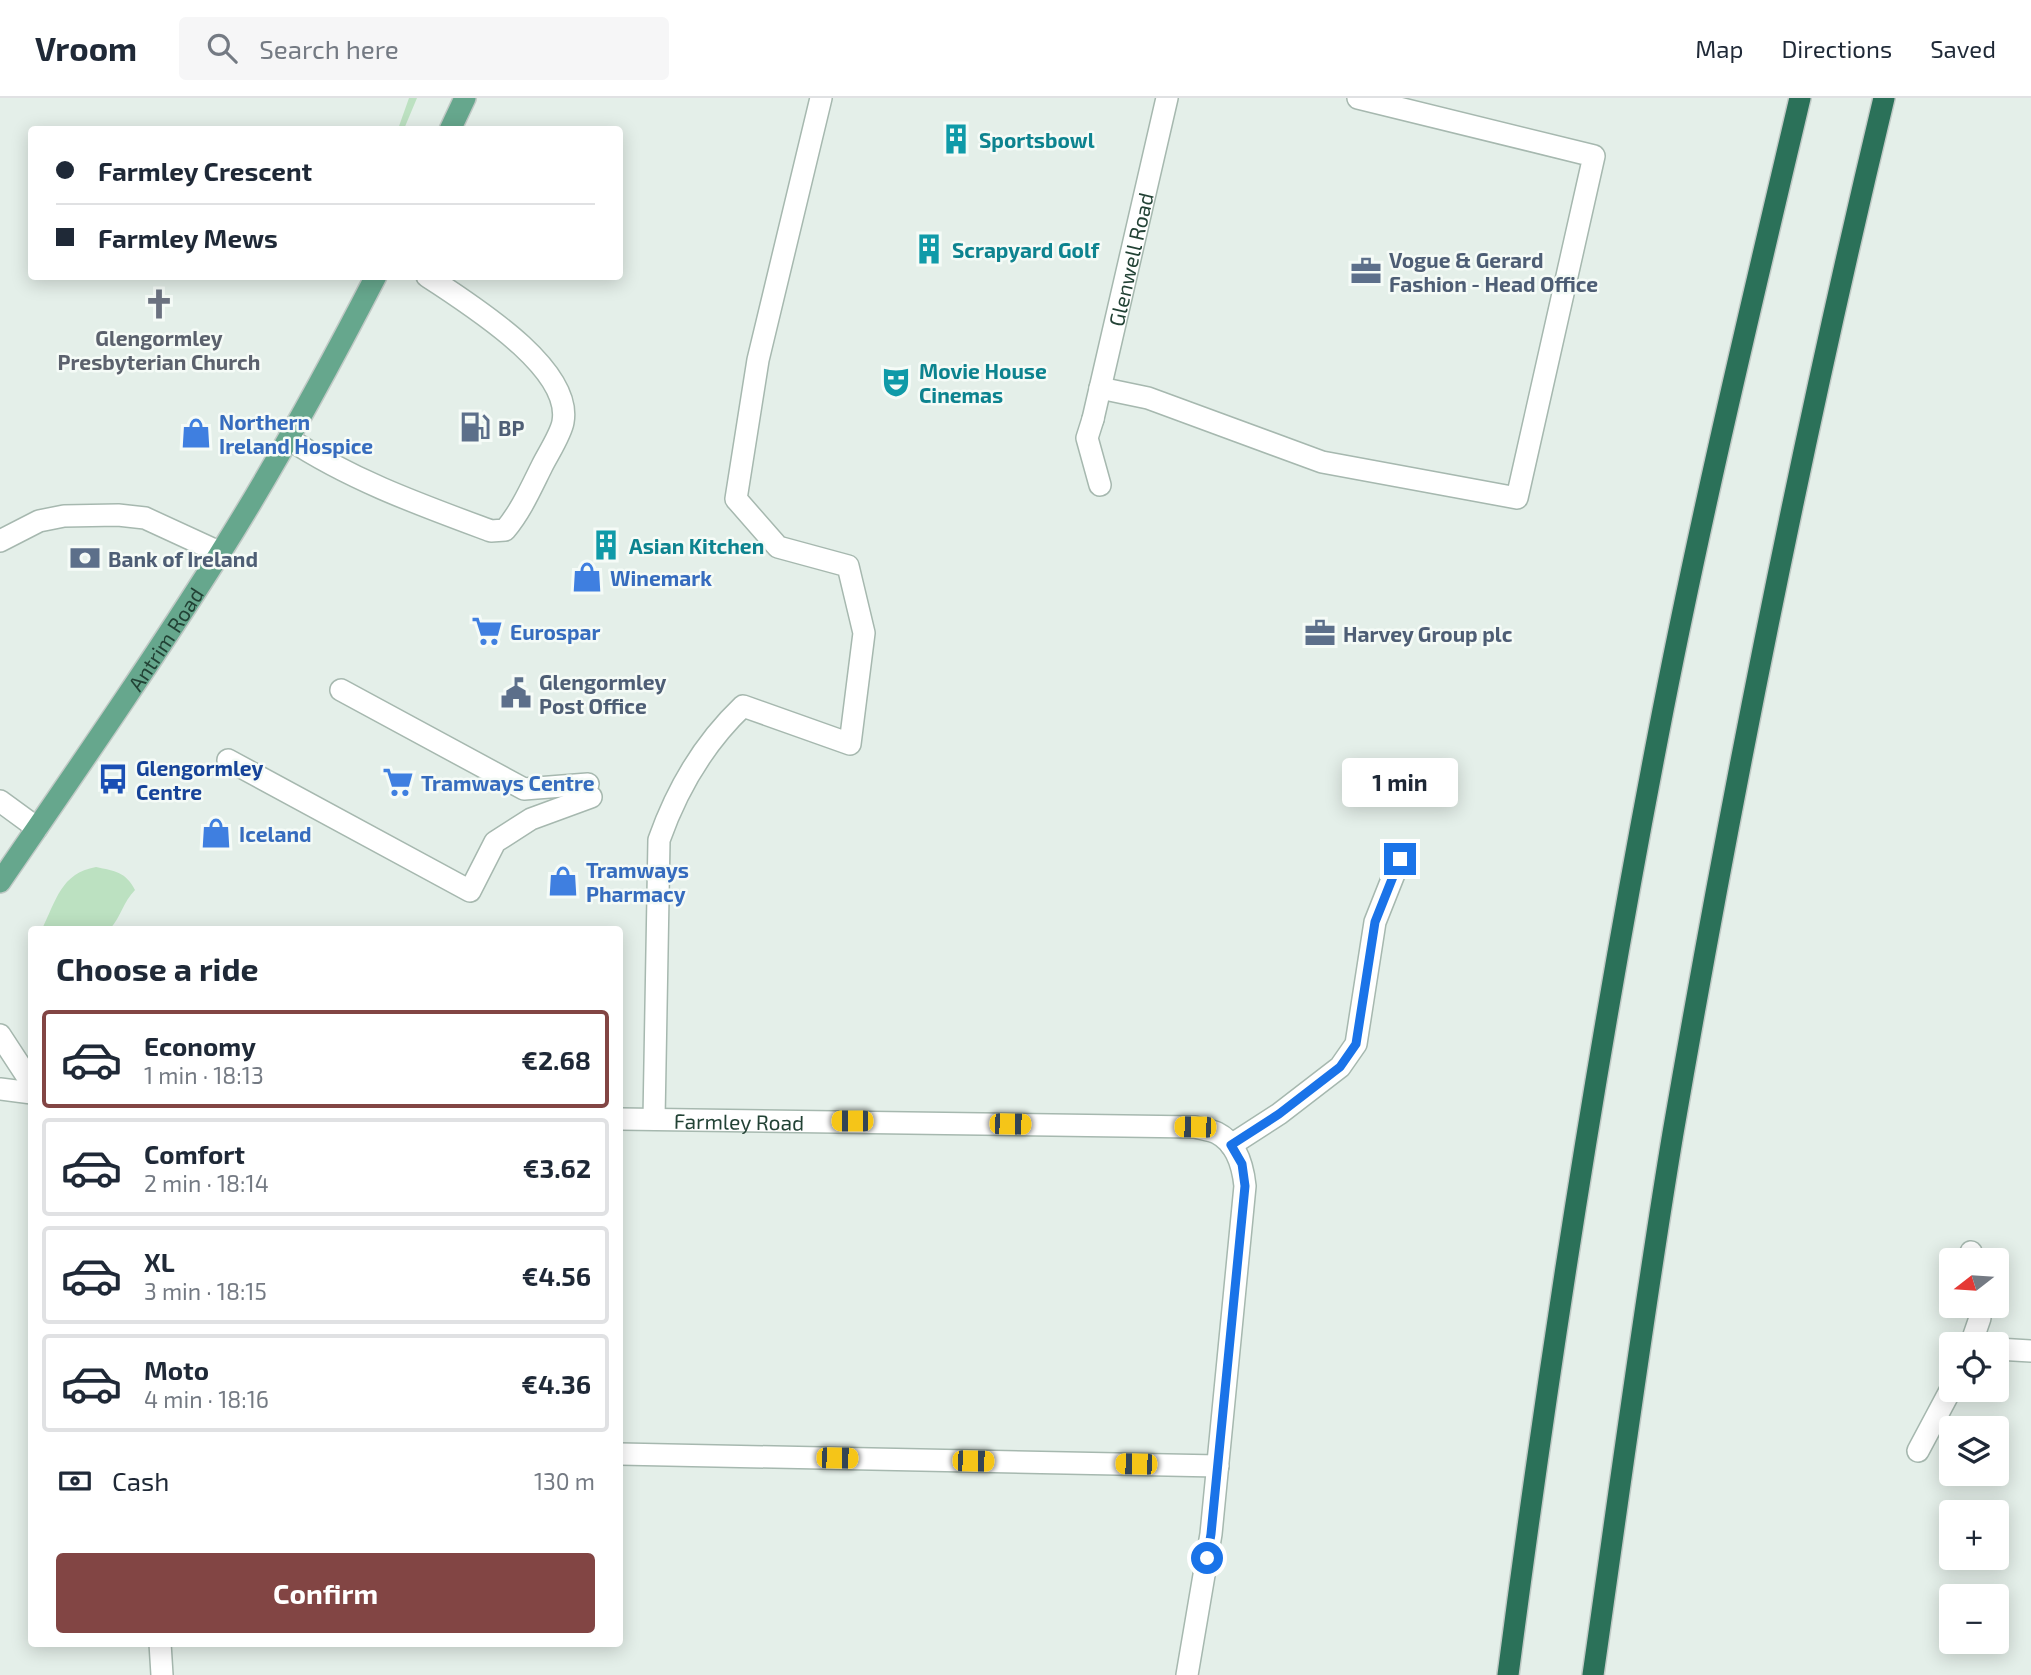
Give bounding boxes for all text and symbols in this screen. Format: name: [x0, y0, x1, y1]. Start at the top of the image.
search box: [179, 17, 669, 80]
text: Vroom: [35, 28, 137, 68]
icon: search: [203, 29, 241, 67]
text: Search here: [259, 33, 399, 64]
text: Map: [1695, 34, 1743, 63]
text: Directions: [1781, 34, 1892, 63]
text: Saved: [1930, 34, 1996, 63]
building icon: Sportsbowl: [939, 122, 973, 156]
place label: Sportsbowl: [979, 127, 1095, 152]
text: Farmley Crescent: [98, 155, 312, 186]
street label: Glenwell Road: [1102, 190, 1157, 329]
text: Farmley Mews: [98, 222, 278, 253]
building icon: Scrapyard Golf: [912, 232, 946, 266]
place label: Scrapyard Golf: [952, 237, 1100, 263]
place label: Vogue & Gerard Fashion - Head Office: [1389, 247, 1598, 296]
office icon: Vogue & Gerard Fashion - Head Office: [1349, 254, 1383, 288]
church icon: Glengormley Presbyterian Church: [142, 287, 176, 321]
place label: Glengormley Presbyterian Church: [58, 325, 260, 375]
place label: Movie House Cinemas: [919, 358, 1047, 407]
theatre icon: Movie House Cinemas: [879, 365, 913, 399]
place label: Northern Ireland Hospice: [219, 409, 373, 458]
fuel station icon: BP: [458, 410, 492, 444]
place label: BP: [498, 415, 524, 440]
shop icon: Northern Ireland Hospice: [179, 416, 213, 450]
building icon: Asian Kitchen: [589, 528, 623, 562]
place label: Asian Kitchen: [629, 533, 764, 558]
bank icon: Bank of Ireland: [68, 541, 102, 575]
place label: Bank of Ireland: [108, 546, 258, 571]
shop icon: Winemark: [570, 560, 604, 594]
place label: Winemark: [610, 565, 712, 590]
street label: Antrim Road: [122, 582, 208, 695]
supermarket icon: Eurospar: [470, 614, 504, 648]
office icon: Harvey Group plc: [1303, 616, 1337, 650]
place label: Eurospar: [510, 619, 600, 644]
place label: Harvey Group plc: [1343, 621, 1513, 647]
place label: Glengormley Post Office: [539, 669, 667, 718]
public building icon: Glengormley Post Office: [499, 676, 533, 710]
place label: Glengormley Centre: [136, 755, 264, 804]
callout: 1 min: [1342, 758, 1458, 806]
bus stop icon: Glengormley Centre: [96, 762, 130, 796]
supermarket icon: Tramways Centre: [381, 765, 415, 799]
text: 1 min: [1372, 768, 1428, 796]
place label: Tramways Centre: [421, 770, 595, 796]
shop icon: Iceland: [199, 816, 233, 850]
place label: Iceland: [239, 821, 312, 846]
route end: [1384, 843, 1416, 875]
place label: Tramways Pharmacy: [586, 857, 689, 907]
shop icon: Tramways Pharmacy: [546, 864, 580, 898]
text: Choose a ride: [56, 949, 259, 987]
icon: car: [60, 1028, 123, 1091]
text: Economy: [144, 1030, 256, 1061]
text: €2.68: [521, 1044, 591, 1075]
text: 1 min · 18:13: [144, 1061, 264, 1089]
street label: Farmley Road: [674, 1107, 804, 1134]
car: [832, 1111, 874, 1132]
car: [989, 1113, 1032, 1135]
car: [1174, 1116, 1217, 1138]
icon: car: [60, 1136, 123, 1199]
text: Comfort: [144, 1138, 245, 1169]
text: €3.62: [523, 1152, 591, 1183]
text: 2 min · 18:14: [144, 1169, 269, 1197]
icon: car: [60, 1244, 123, 1307]
text: XL: [144, 1246, 175, 1277]
north arrow: [1939, 1248, 2009, 1318]
map controls: [1939, 1248, 2009, 1654]
text: €4.56: [522, 1260, 591, 1291]
text: 3 min · 18:15: [144, 1277, 267, 1305]
button: locate: [1939, 1332, 2009, 1402]
icon: car: [60, 1352, 123, 1415]
text: Moto: [144, 1354, 209, 1385]
text: €4.36: [521, 1368, 591, 1399]
text: 4 min · 18:16: [144, 1385, 269, 1413]
button: layers: [1939, 1416, 2009, 1486]
car: [816, 1447, 859, 1469]
car: [952, 1450, 995, 1472]
car: [1115, 1453, 1158, 1475]
icon: cash: [56, 1462, 94, 1500]
text: Cash: [112, 1465, 169, 1496]
text: 130 m: [534, 1467, 595, 1495]
button: +: [1939, 1500, 2009, 1570]
route start: [1191, 1542, 1223, 1574]
button: Confirm: [56, 1553, 595, 1633]
button: −: [1939, 1584, 2009, 1654]

